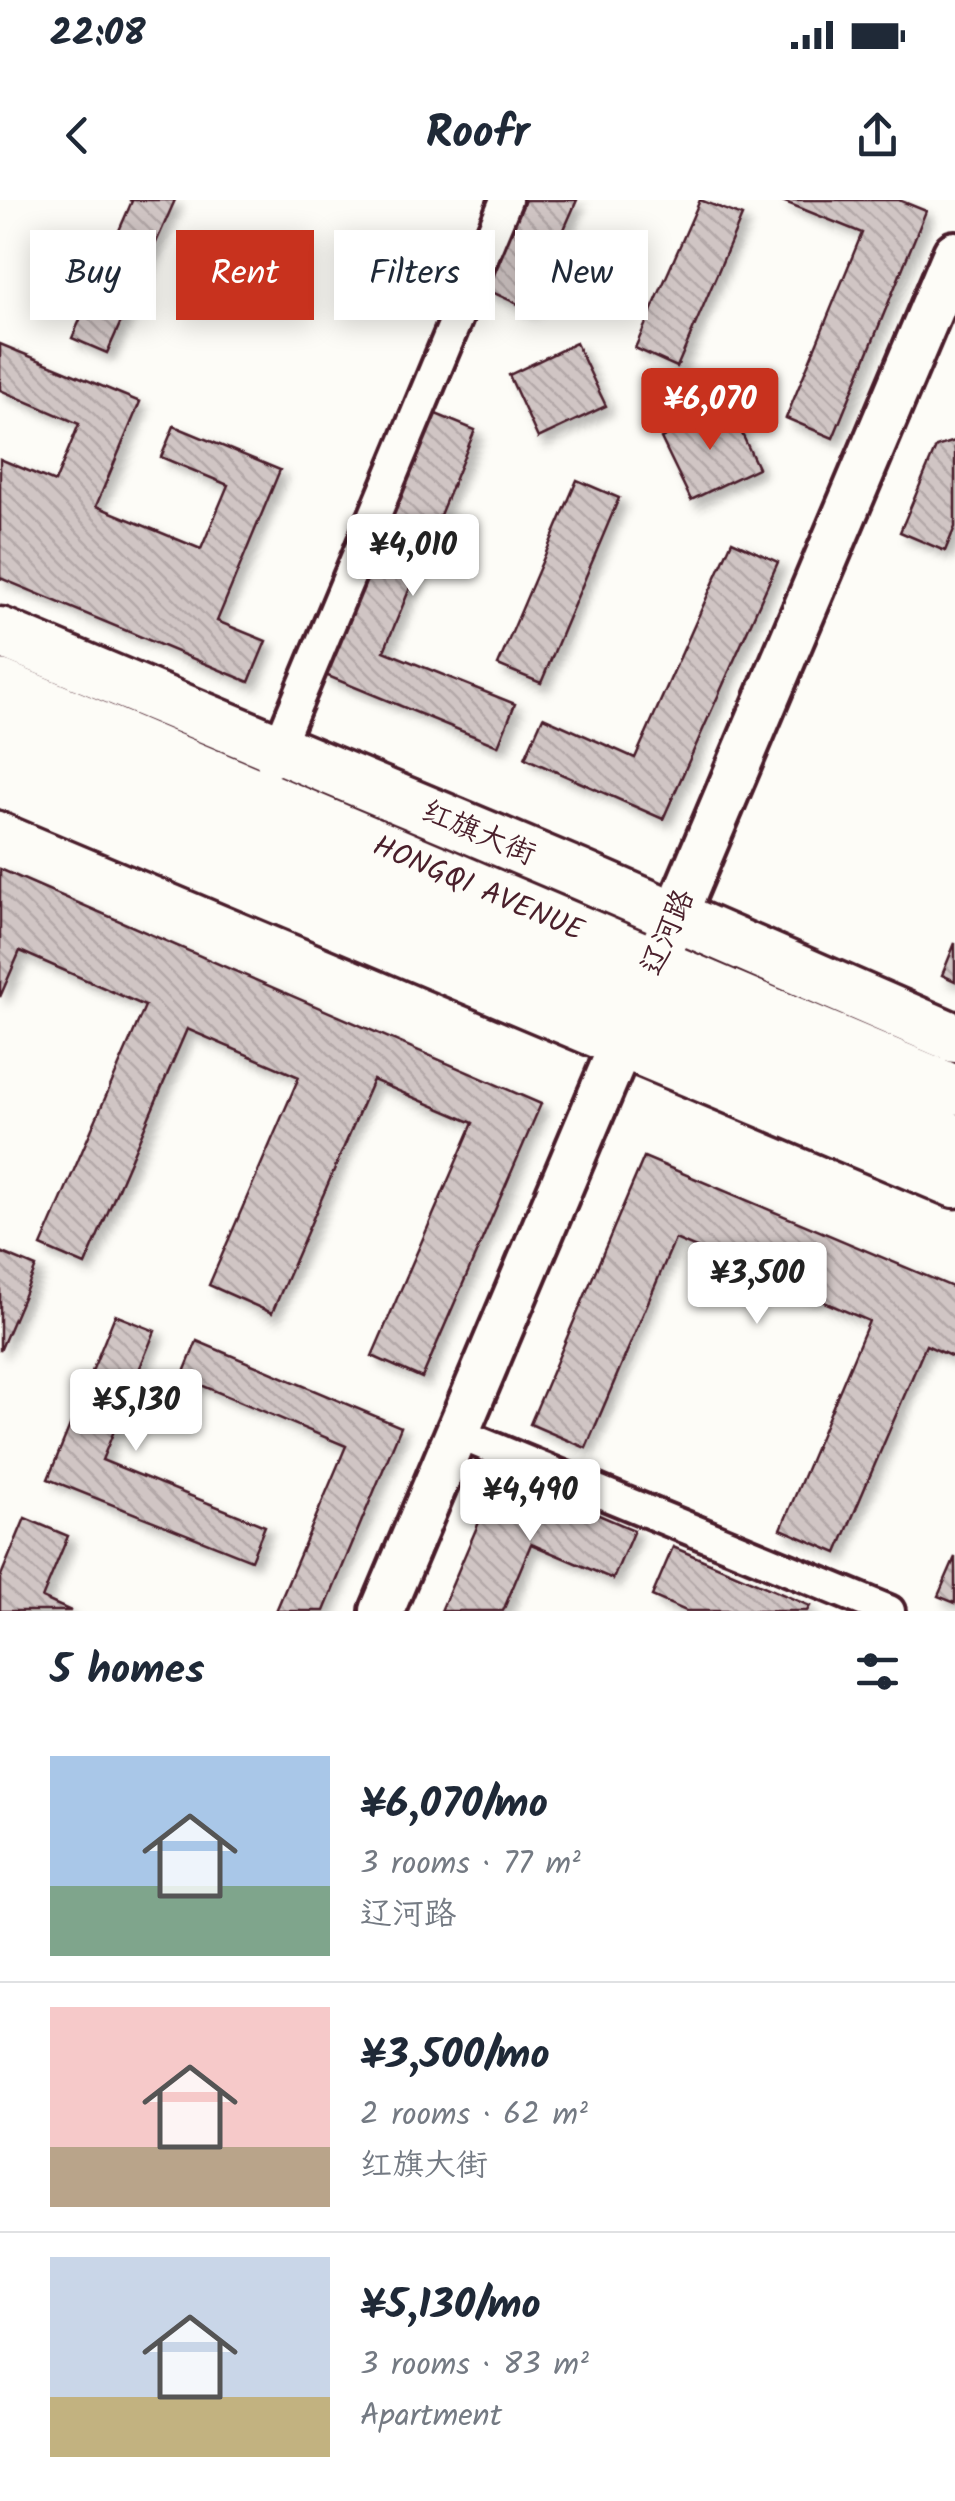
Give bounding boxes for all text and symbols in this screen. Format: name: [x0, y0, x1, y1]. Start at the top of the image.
text: 22:08: [50, 5, 146, 65]
text: Roofr: [426, 99, 529, 171]
icon: back: [50, 108, 105, 163]
icon: share: [850, 108, 905, 163]
chip: Buy: [30, 230, 156, 320]
chip: Rent: [176, 230, 314, 320]
chip: Filters: [334, 230, 495, 320]
chip: New: [515, 230, 648, 320]
pin: ¥6,070: [629, 368, 791, 453]
text: ¥6,070: [663, 375, 757, 426]
pin: ¥4,010: [332, 514, 494, 599]
text: ¥4,010: [369, 521, 457, 572]
street label: 红旗大街: [414, 788, 543, 879]
street label: HONGQI AVENUE: [365, 823, 592, 956]
street label: 辽河路: [629, 882, 709, 984]
pin: ¥3,500: [676, 1242, 838, 1327]
text: ¥3,500: [710, 1249, 804, 1300]
pin: ¥5,130: [55, 1369, 217, 1454]
text: ¥5,130: [92, 1376, 180, 1427]
pin: ¥4,490: [449, 1459, 611, 1544]
text: ¥4,490: [482, 1466, 578, 1517]
text: 5 homes: [50, 1638, 205, 1705]
icon: filters: [850, 1644, 905, 1699]
text: ¥6,070/mo: [360, 1772, 548, 1839]
icon: home: [130, 1796, 250, 1916]
text: 3 rooms · 77 m²: [360, 1839, 581, 1890]
text: 辽河路: [360, 1890, 456, 1941]
text: ¥3,500/mo: [360, 2023, 550, 2090]
icon: home: [130, 2047, 250, 2167]
text: 2 rooms · 62 m²: [360, 2090, 588, 2141]
text: 红旗大街: [360, 2141, 488, 2192]
text: ¥5,130/mo: [360, 2273, 541, 2340]
icon: home: [130, 2297, 250, 2417]
text: 3 rooms · 83 m²: [360, 2340, 589, 2391]
text: Apartment: [360, 2391, 502, 2442]

